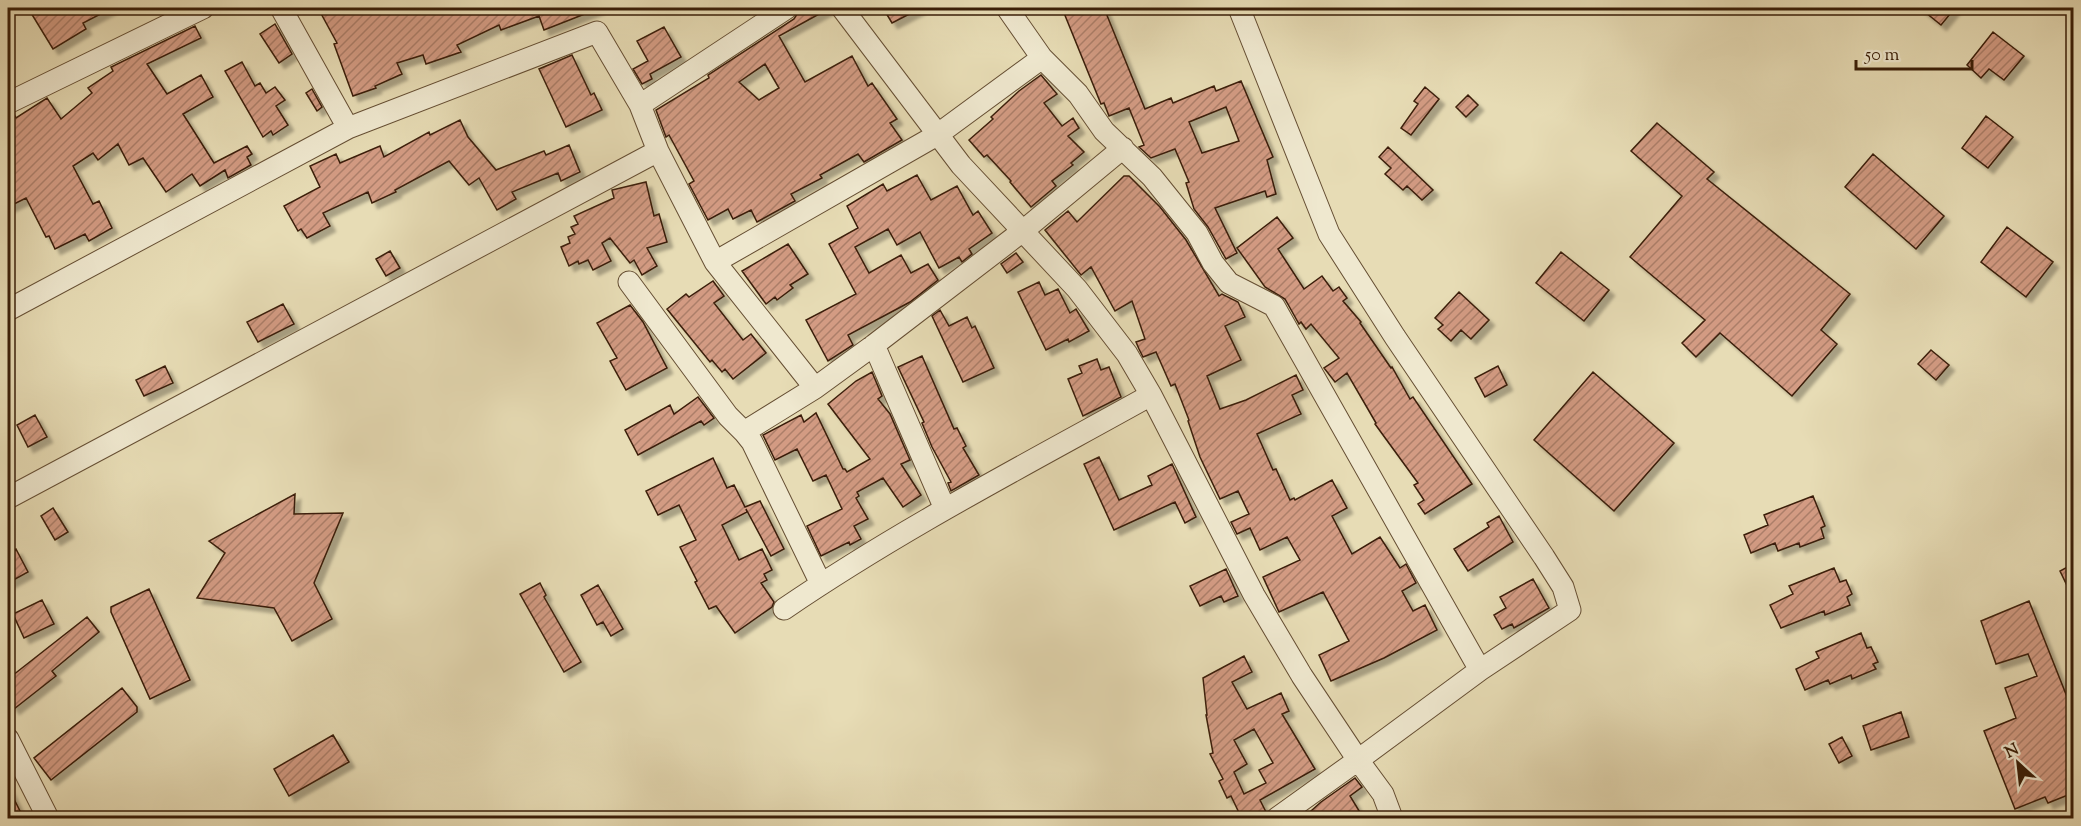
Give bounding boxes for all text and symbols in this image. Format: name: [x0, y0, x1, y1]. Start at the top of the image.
scale bar: [1856, 33, 1972, 71]
text: 50 m: [1864, 43, 1900, 69]
north arrow: [1988, 733, 2048, 793]
text: N: [2001, 739, 2023, 765]

